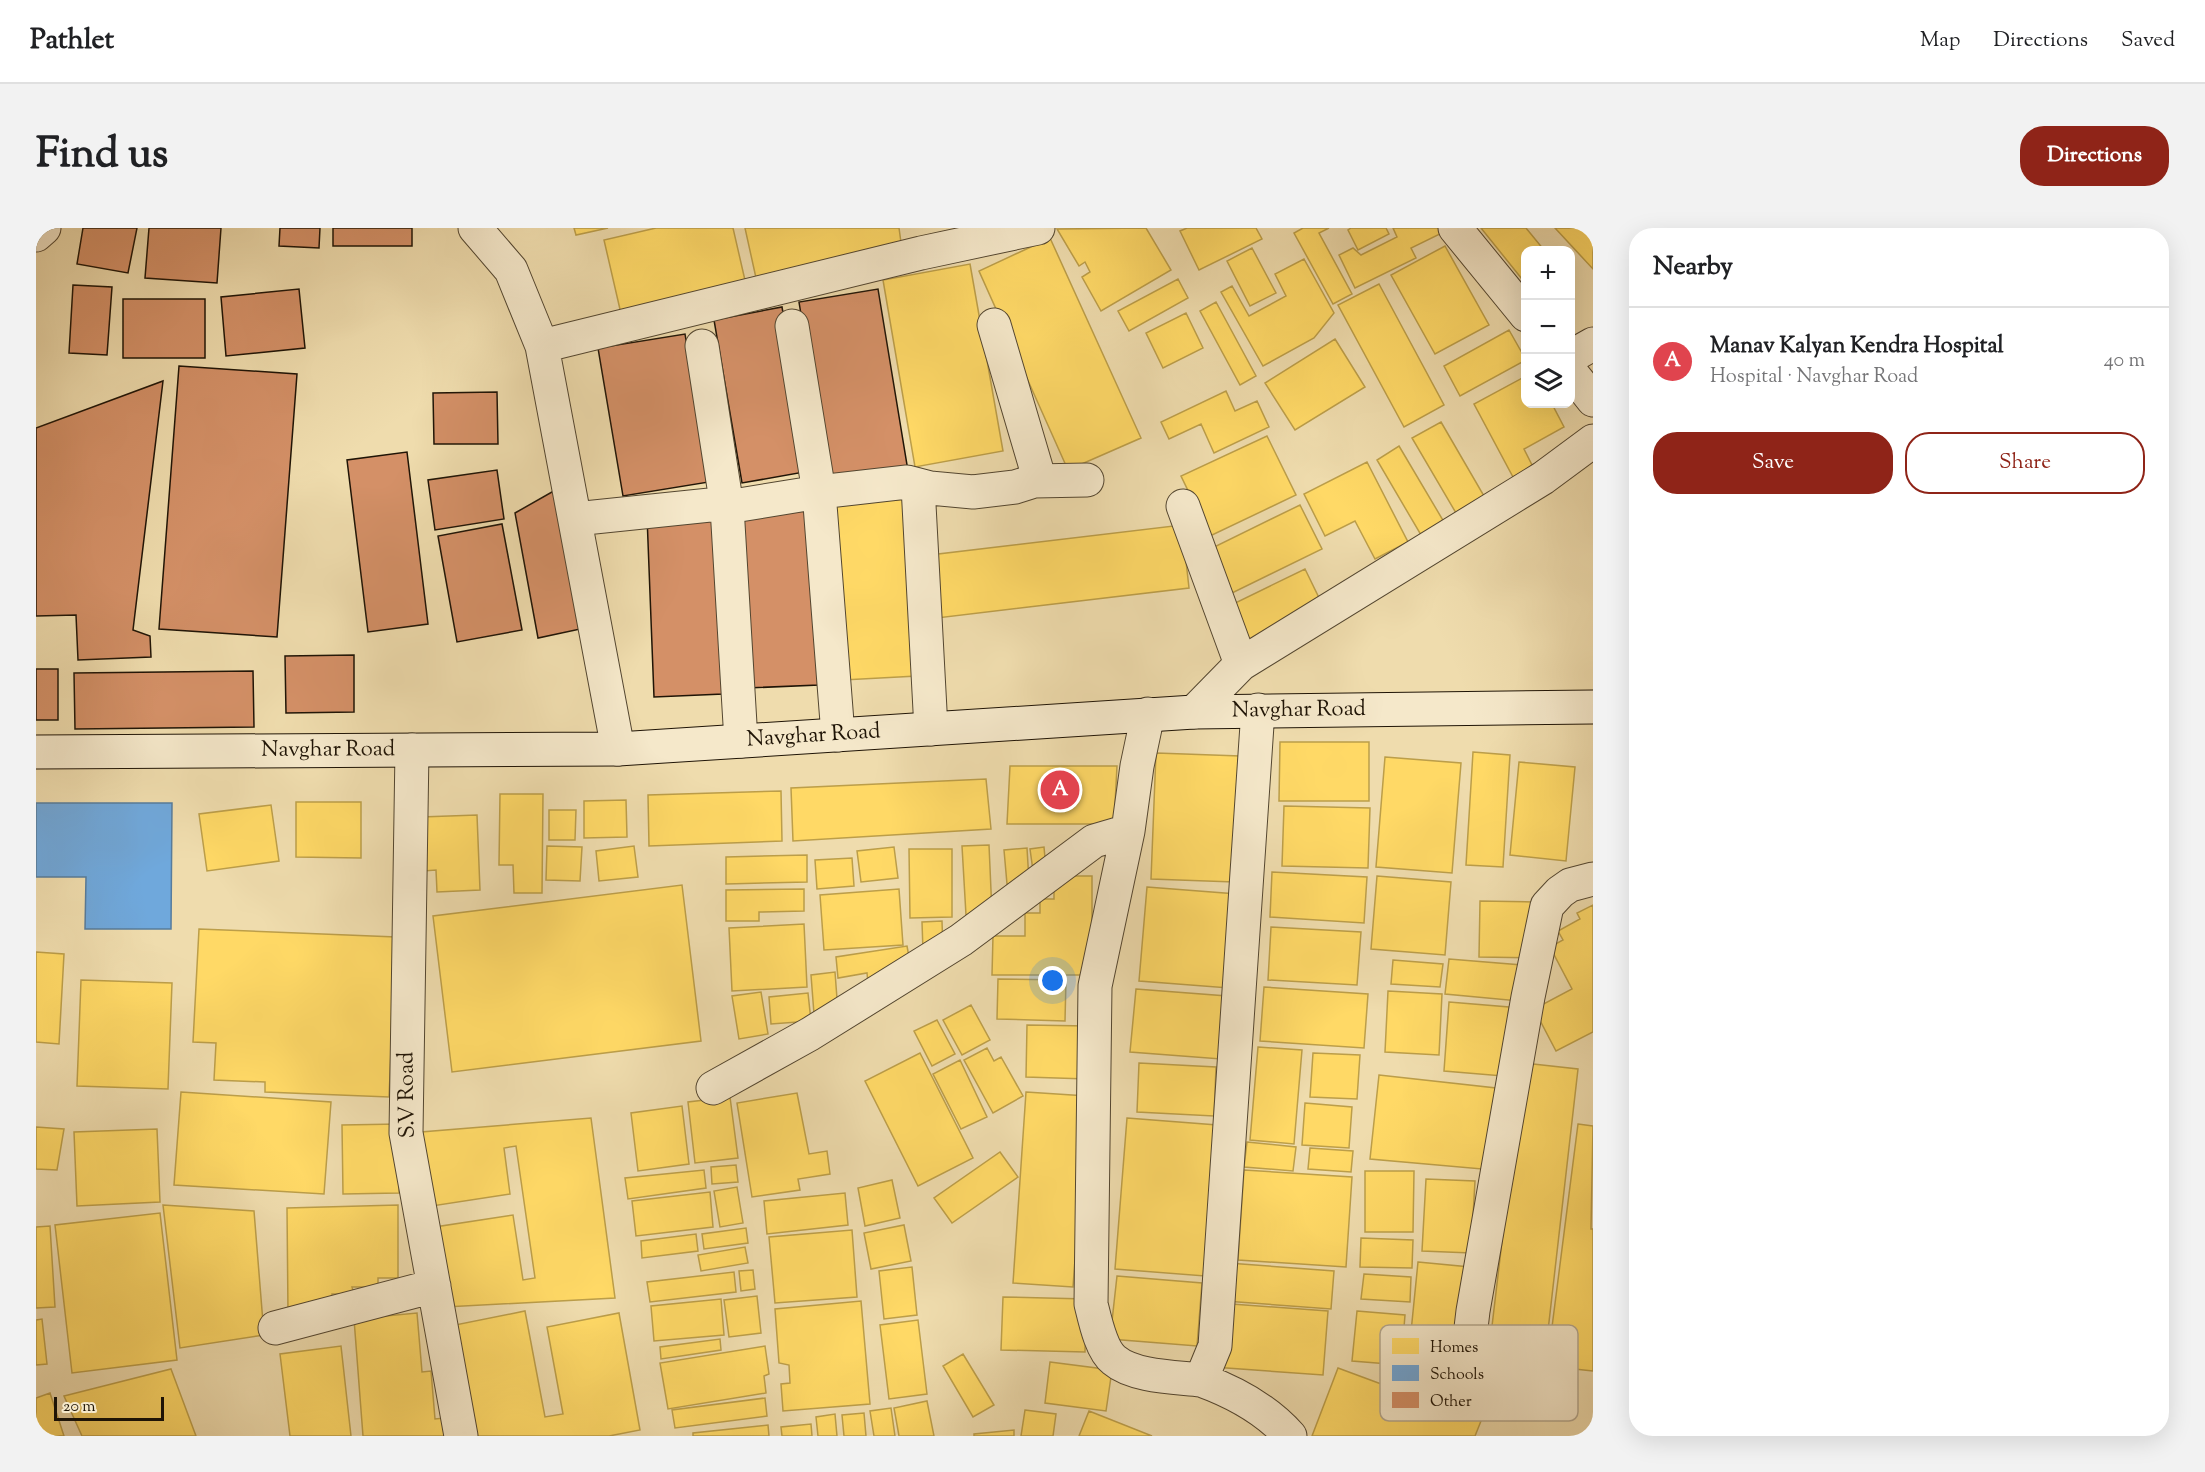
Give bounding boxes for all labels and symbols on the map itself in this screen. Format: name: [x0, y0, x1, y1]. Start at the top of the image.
street label: Navghar Road: [1232, 694, 1366, 728]
street label: Navghar Road: [746, 716, 882, 757]
street label: Navghar Road: [261, 734, 395, 767]
pin: A: [1040, 768, 1080, 812]
your location: [1038, 966, 1067, 995]
street label: S.V Road: [391, 1051, 425, 1139]
legend: [1380, 1325, 1578, 1421]
text: Homes: [1430, 1337, 1478, 1360]
text: Schools: [1430, 1364, 1484, 1387]
text: Other: [1430, 1391, 1472, 1414]
scale bar: [54, 1394, 164, 1422]

